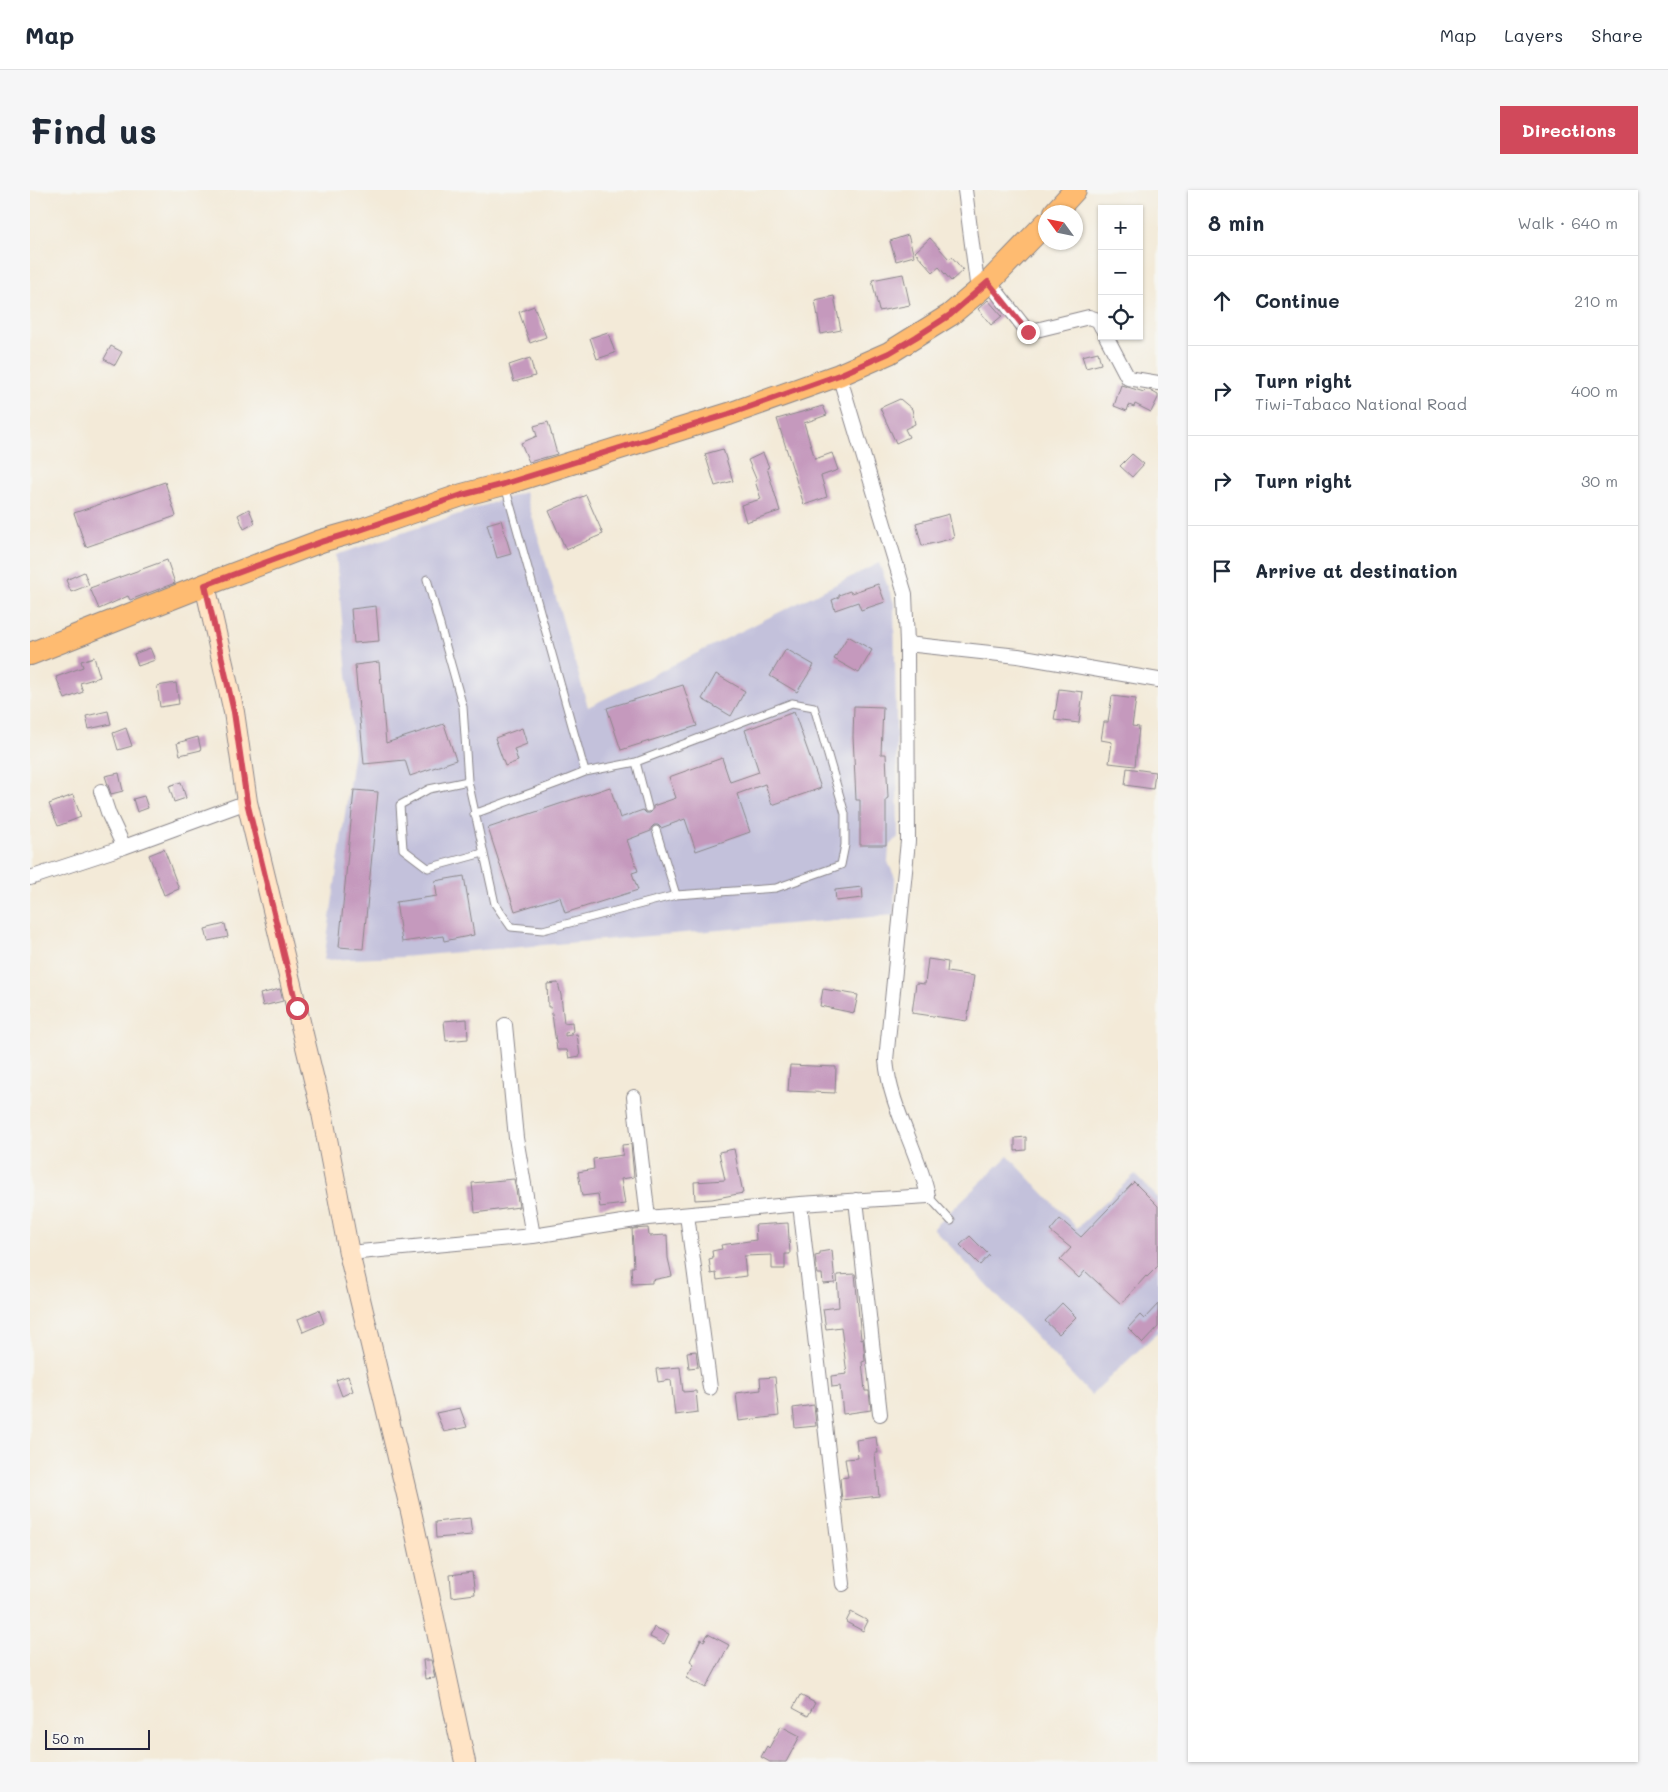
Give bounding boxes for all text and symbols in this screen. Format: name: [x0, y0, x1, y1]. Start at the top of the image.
text: Map: [25, 19, 74, 50]
text: Map: [1440, 23, 1476, 47]
text: Layers: [1504, 23, 1563, 47]
text: Share: [1591, 23, 1643, 47]
button: Directions: [1500, 106, 1638, 154]
text: Find us: [30, 107, 157, 153]
north arrow: [1038, 205, 1083, 250]
map controls: [1098, 205, 1143, 340]
button: +: [1098, 205, 1143, 250]
text: 8 min: [1208, 209, 1264, 236]
text: Walk · 640 m: [1517, 212, 1618, 233]
button: −: [1098, 250, 1143, 295]
icon: ahead: [1208, 287, 1236, 315]
text: Continue: [1255, 288, 1340, 313]
text: 210 m: [1574, 290, 1618, 311]
button: locate: [1098, 295, 1143, 340]
route end: [1017, 321, 1040, 344]
text: Turn right: [1255, 368, 1352, 393]
icon: right: [1208, 377, 1236, 405]
text: 400 m: [1571, 380, 1618, 401]
text: Tiwi-Tabaco National Road: [1255, 393, 1467, 414]
icon: right: [1208, 467, 1236, 495]
text: Turn right: [1255, 468, 1352, 493]
text: 30 m: [1581, 470, 1618, 491]
icon: arrive: [1208, 557, 1236, 585]
text: Arrive at destination: [1255, 558, 1458, 583]
route start: [286, 997, 309, 1020]
scale bar: [45, 1727, 150, 1750]
text: 50 m: [52, 1729, 84, 1748]

